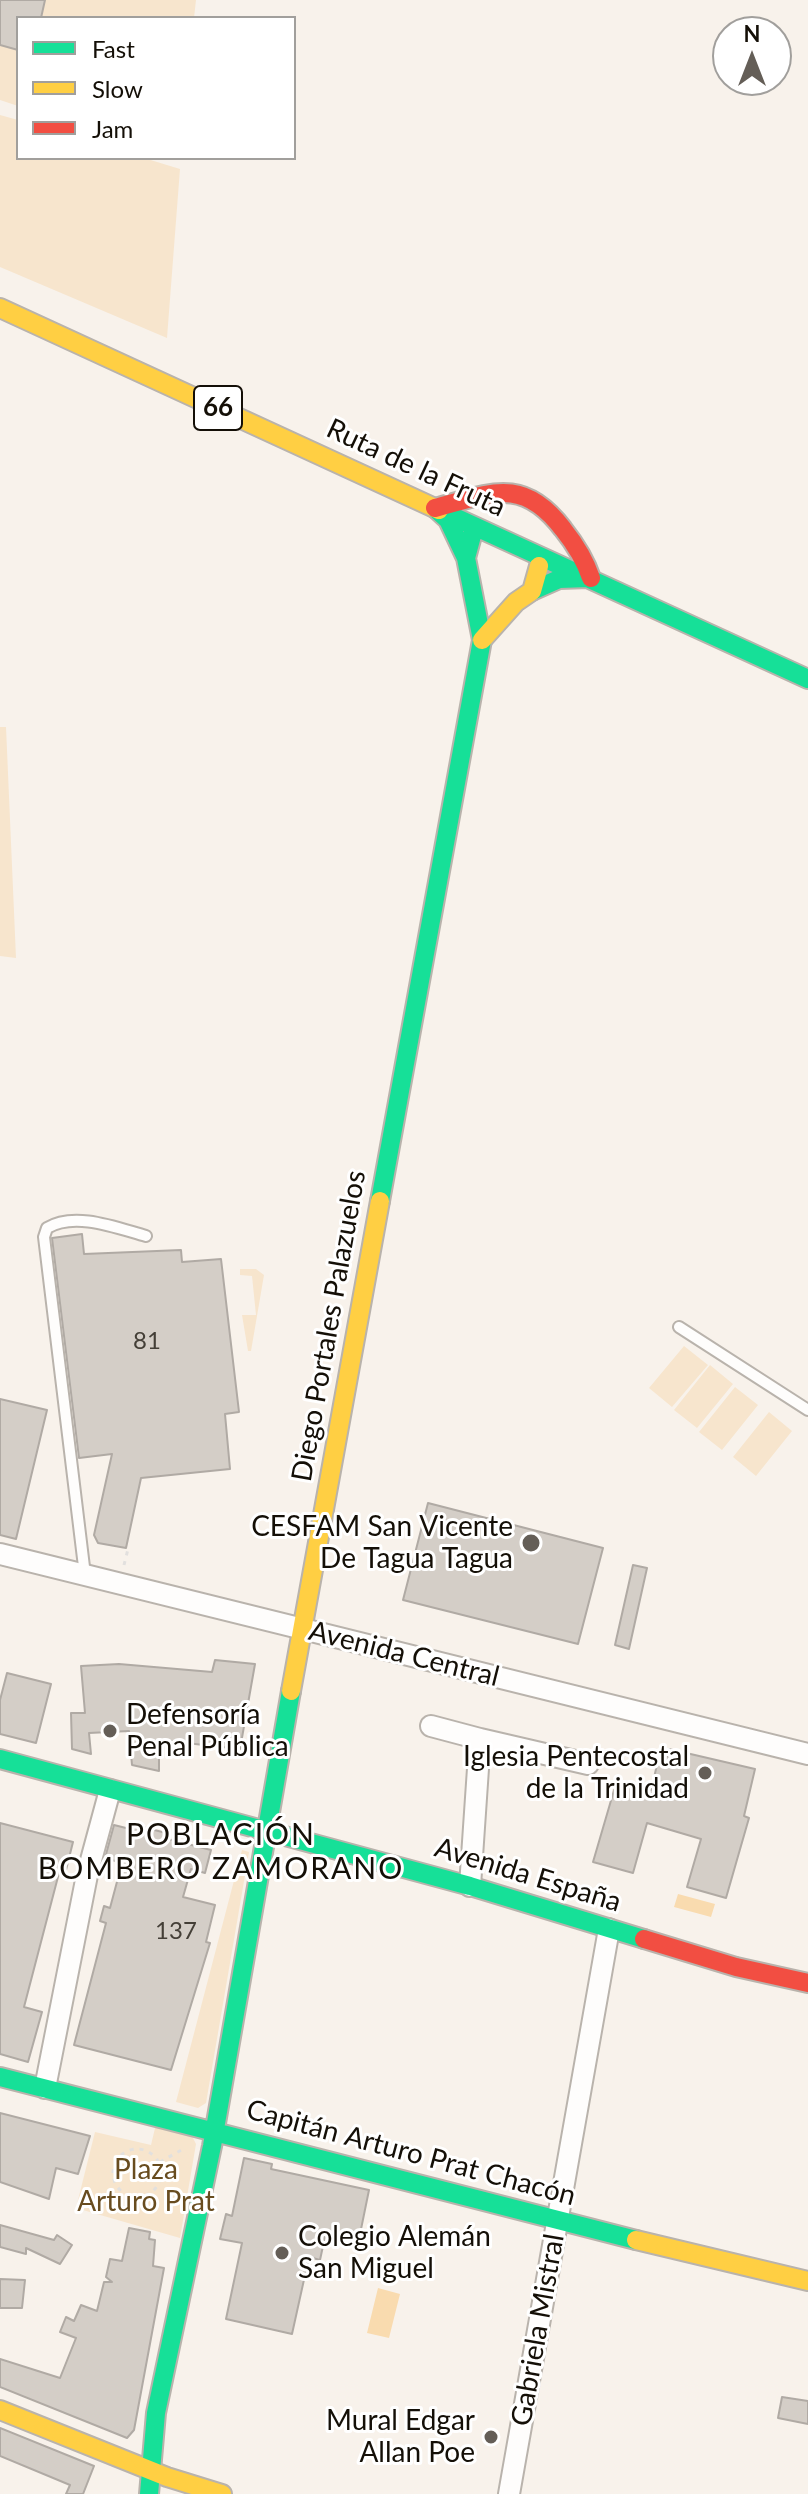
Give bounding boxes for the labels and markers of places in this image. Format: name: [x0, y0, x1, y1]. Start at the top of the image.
place label: CESFAM San Vicente De Tagua Tagua: [251, 1510, 513, 1576]
marker: CESFAM San Vicente De Tagua Tagua: [520, 1532, 542, 1554]
place label: Defensoría Penal Pública: [126, 1698, 289, 1764]
marker: Defensoría Penal Pública: [101, 1722, 119, 1740]
place label: Iglesia Pentecostal de la Trinidad: [463, 1740, 689, 1806]
marker: Iglesia Pentecostal de la Trinidad: [696, 1764, 714, 1782]
place label: Colegio Alemán San Miguel: [298, 2220, 491, 2286]
marker: Colegio Alemán San Miguel: [273, 2244, 291, 2262]
place label: Mural Edgar Allan Poe: [326, 2404, 475, 2470]
marker: Mural Edgar Allan Poe: [482, 2428, 500, 2446]

